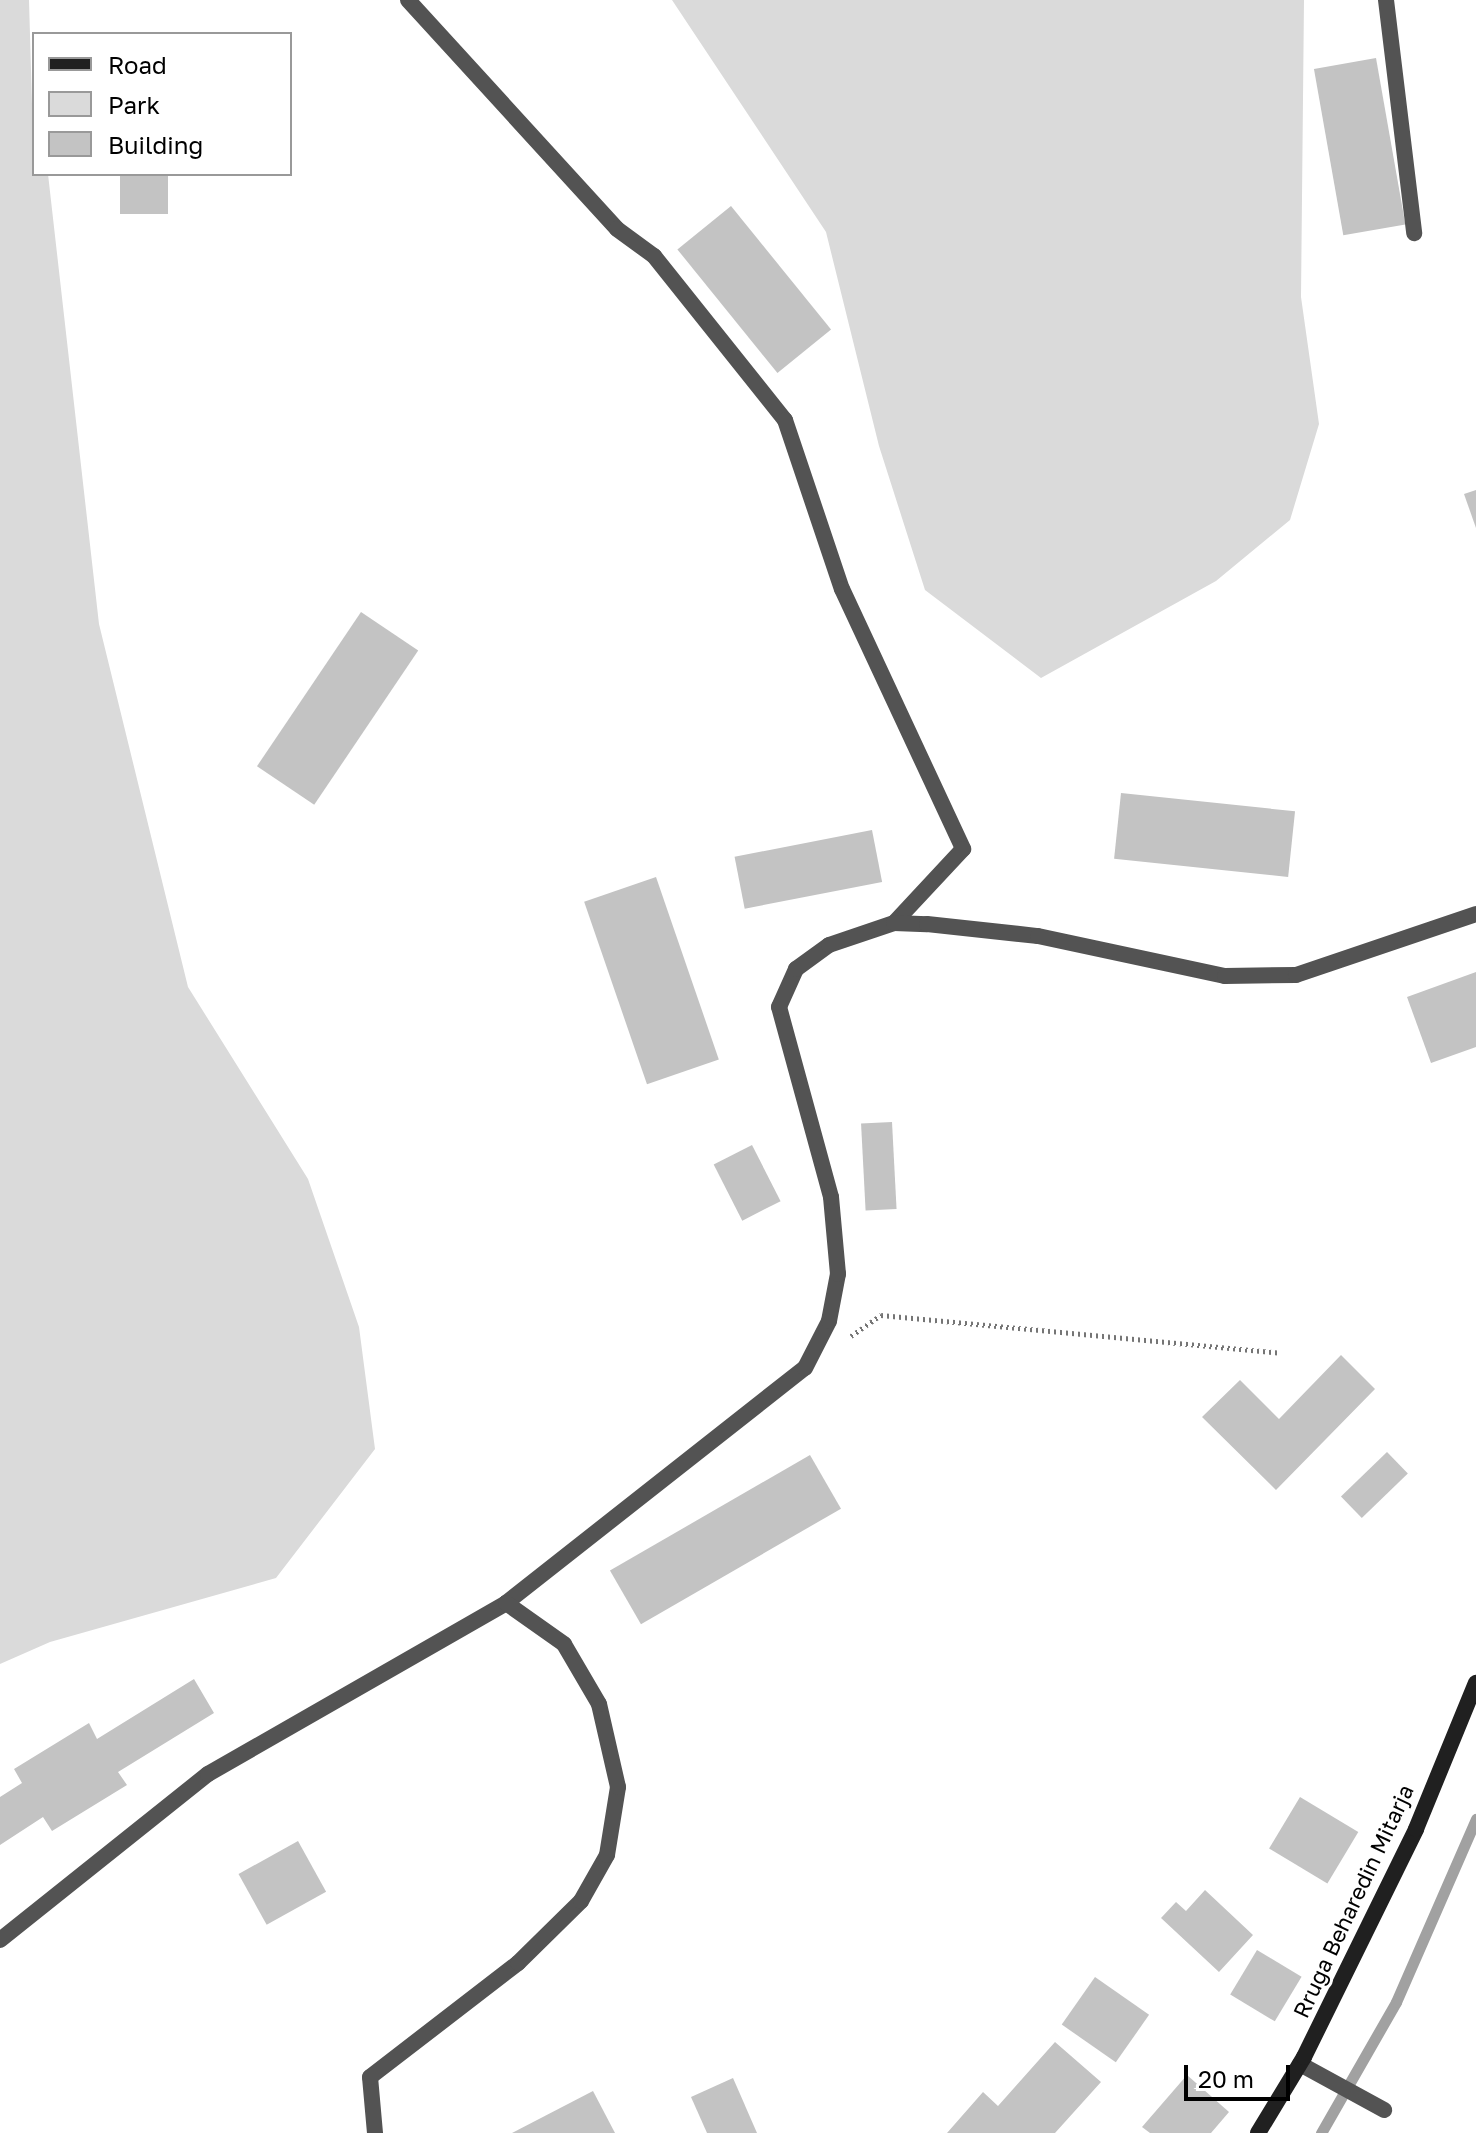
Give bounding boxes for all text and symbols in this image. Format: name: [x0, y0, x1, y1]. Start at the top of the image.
legend: [32, 32, 292, 176]
text: Road: [108, 50, 167, 79]
text: Park: [108, 90, 160, 119]
text: Building: [108, 130, 203, 159]
street label: Rruga Beharedin Mitarja: [1287, 1780, 1419, 2022]
scale bar: [1188, 2049, 1294, 2099]
text: 20 m: [1198, 2064, 1254, 2093]

